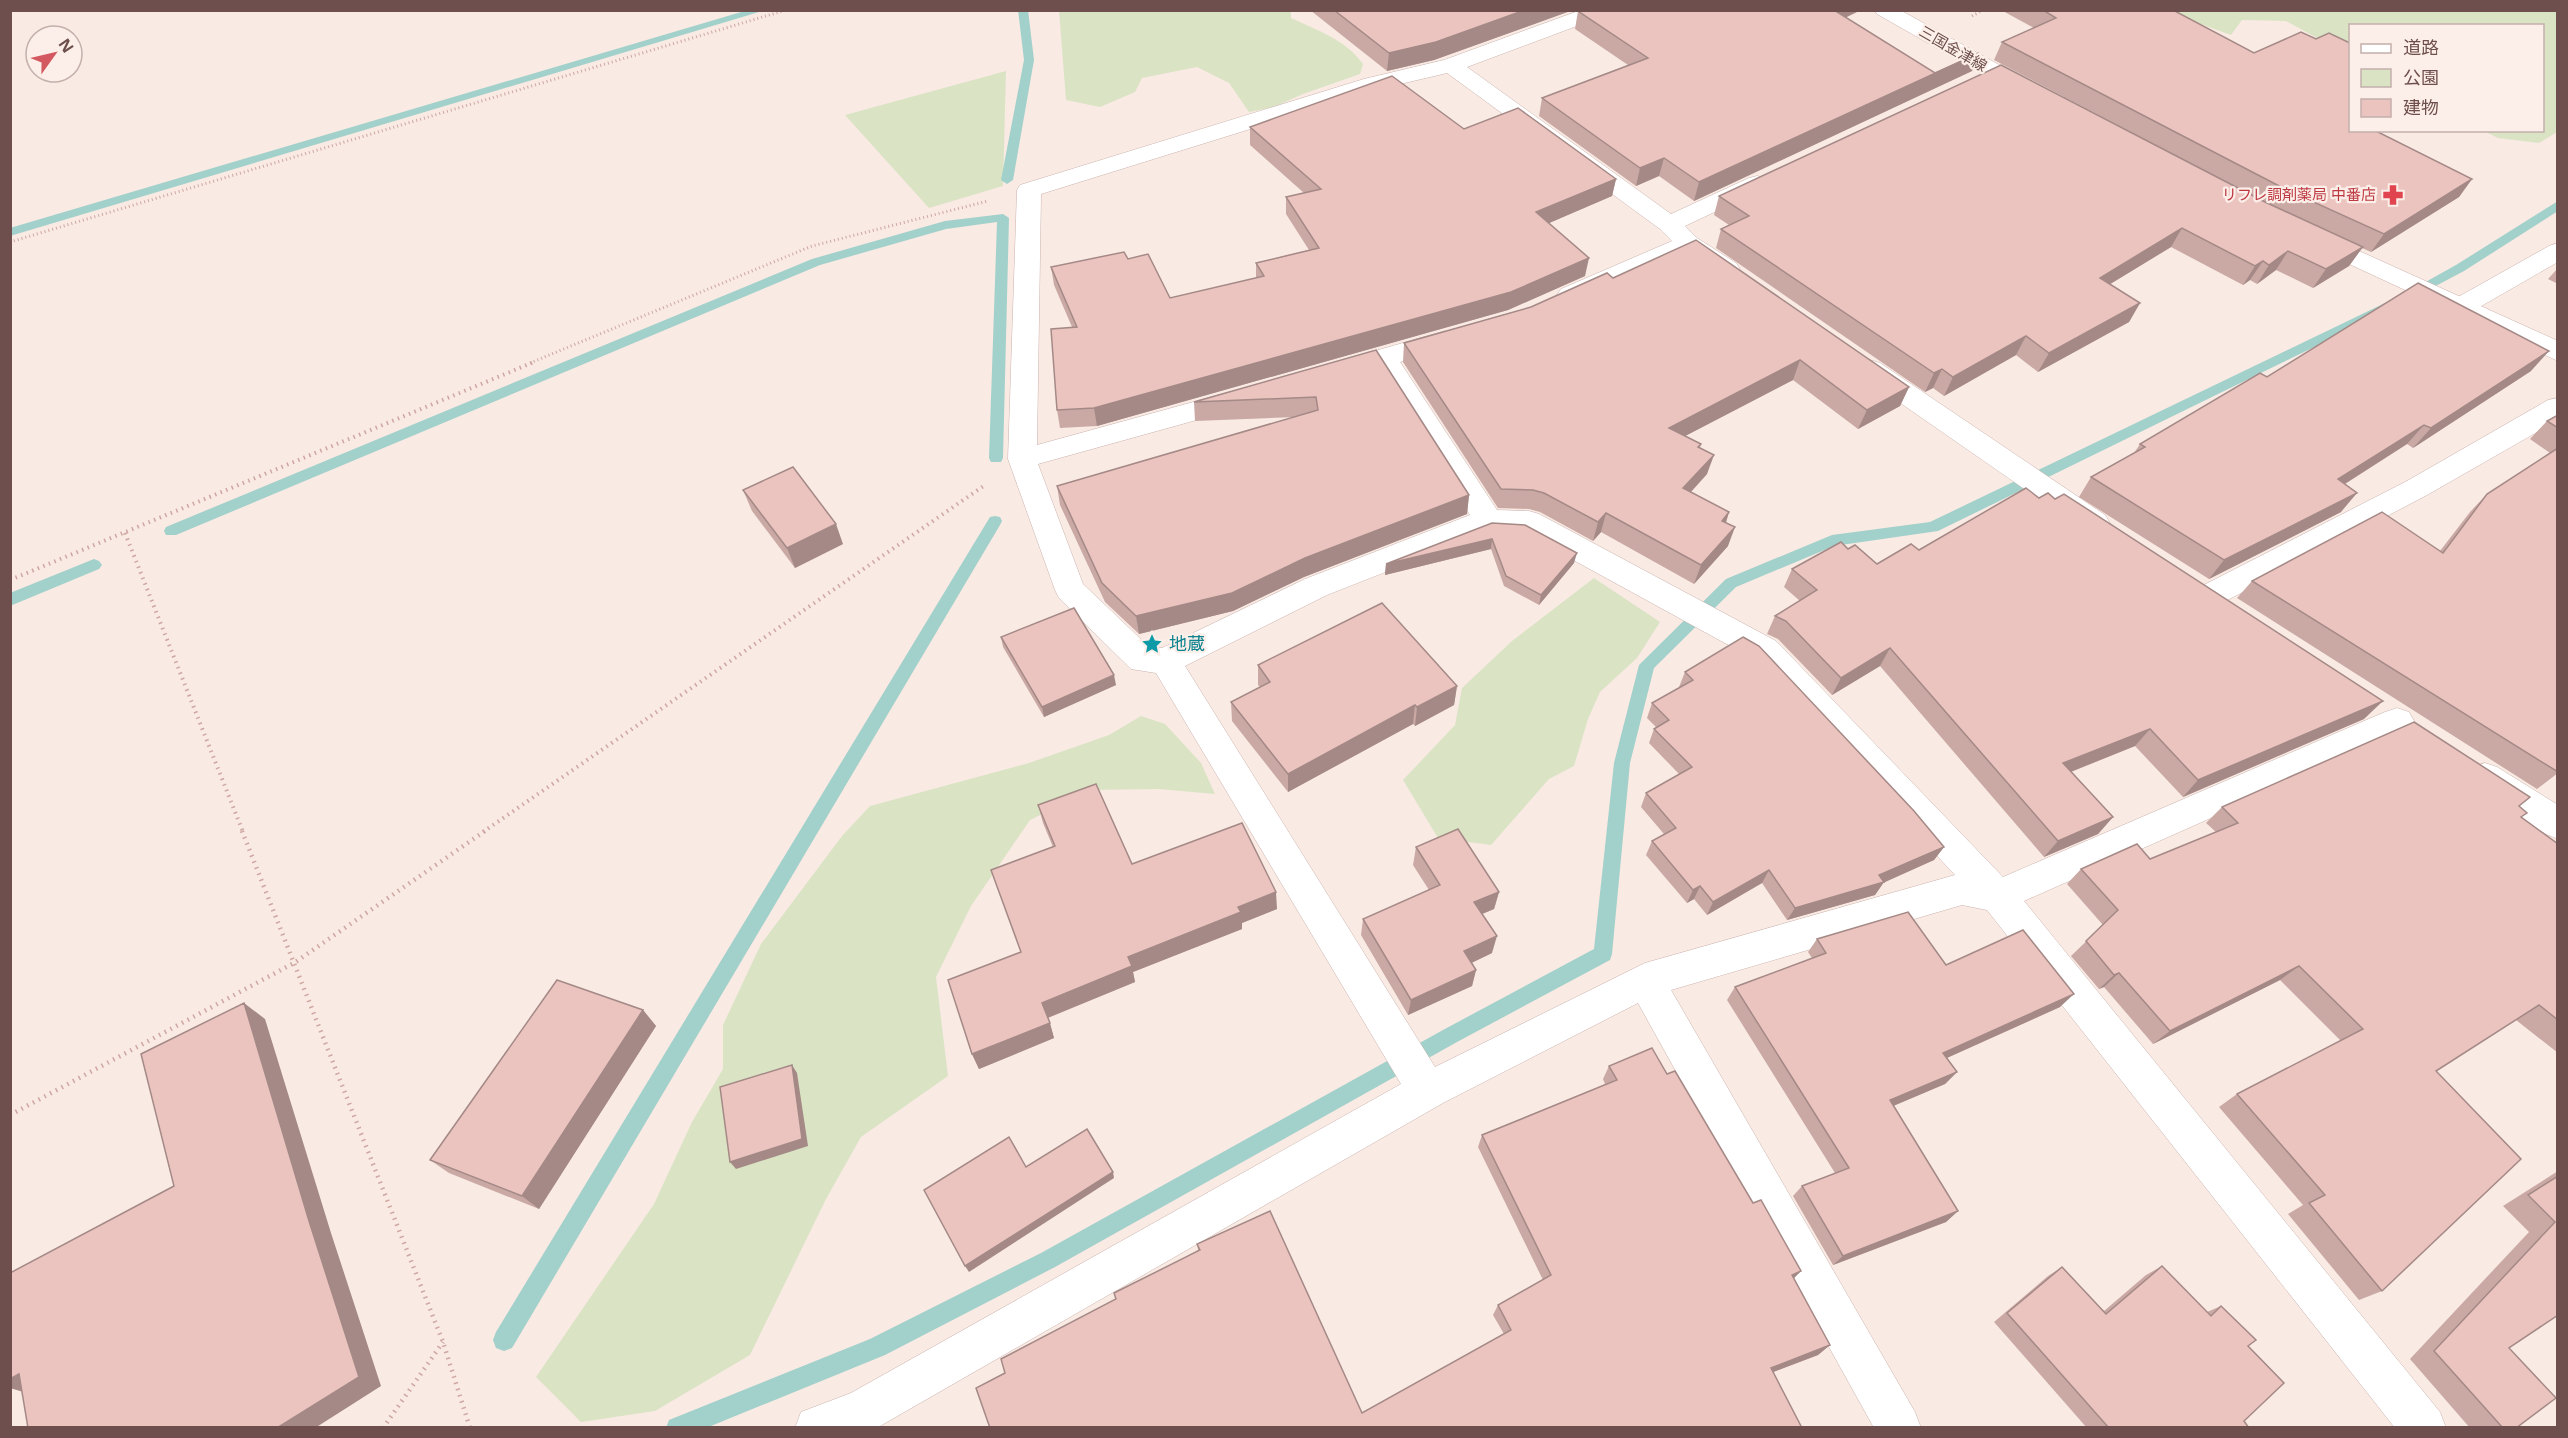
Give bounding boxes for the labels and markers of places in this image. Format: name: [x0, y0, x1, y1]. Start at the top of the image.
pharmacy icon: リフレ調剤薬局 中番店: [2381, 183, 2405, 207]
place label: リフレ調剤薬局 中番店: [2222, 184, 2376, 204]
place label: 地蔵: [1169, 631, 1205, 655]
place icon: 地蔵: [1140, 632, 1164, 656]

